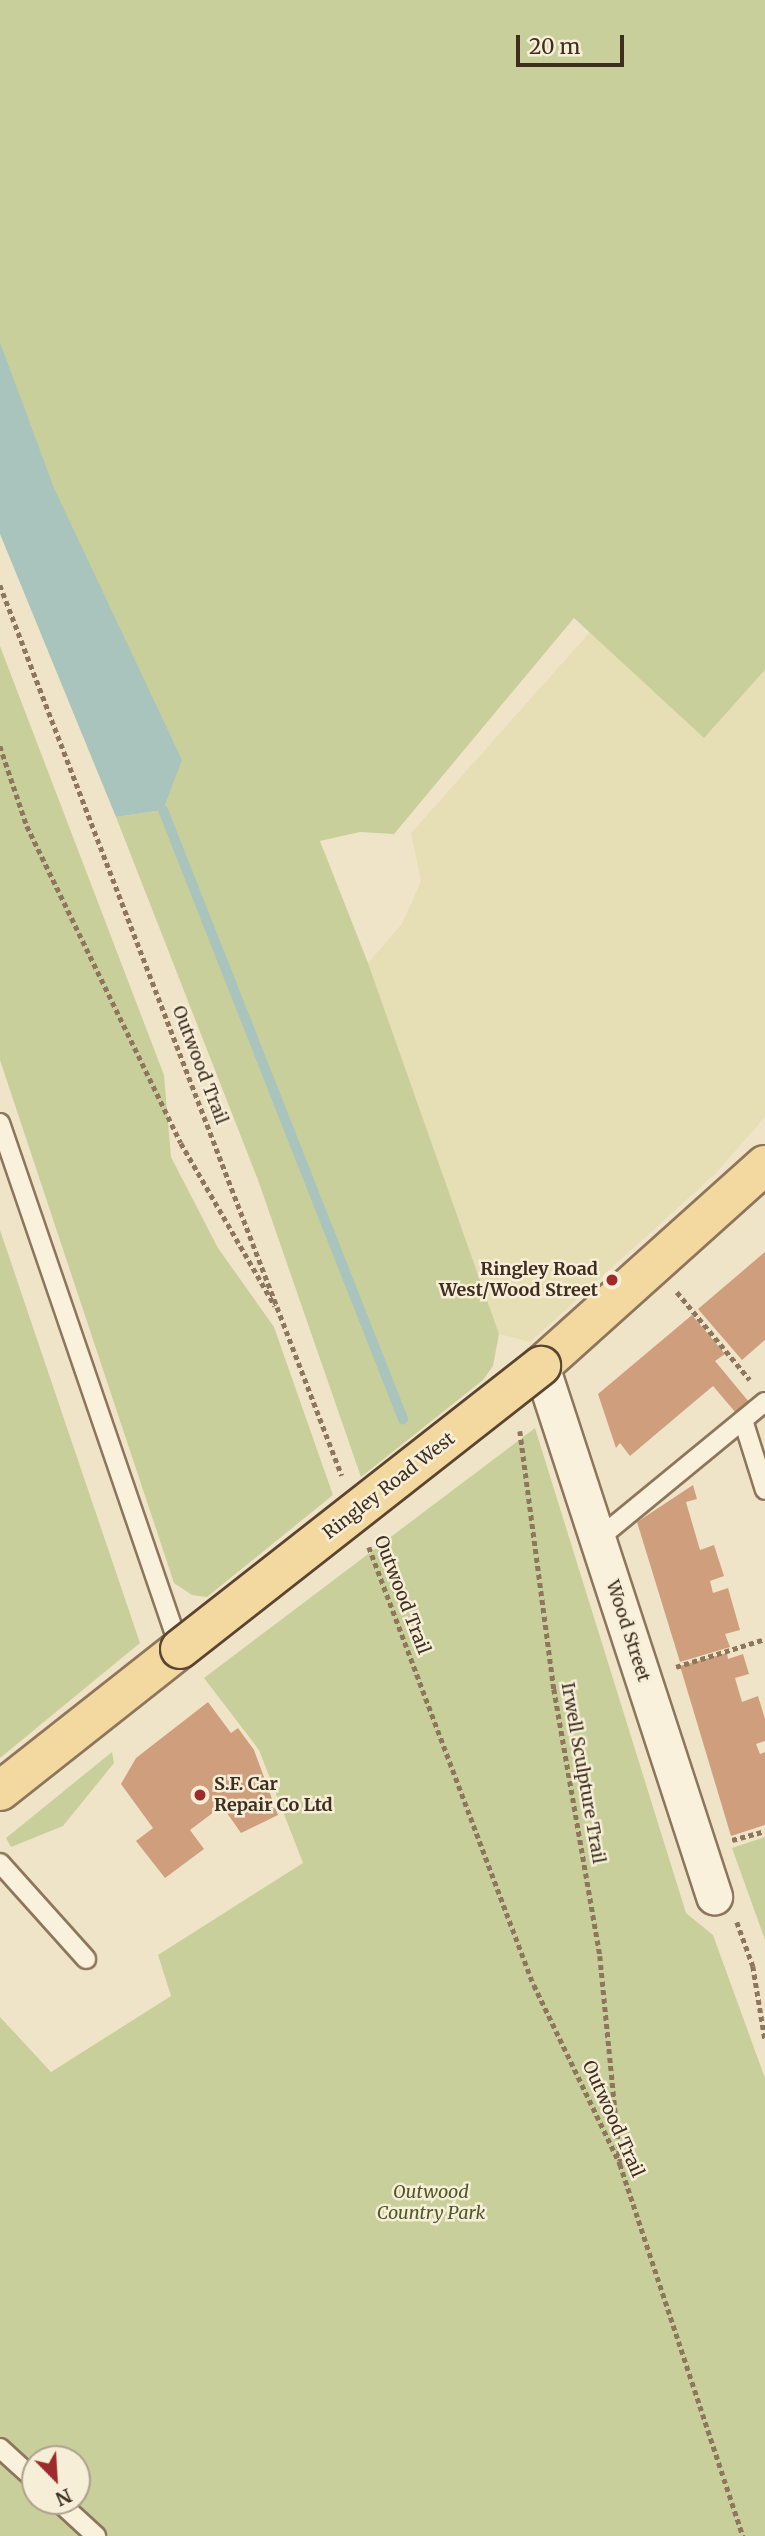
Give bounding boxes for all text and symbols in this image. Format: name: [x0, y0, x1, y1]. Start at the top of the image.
scale bar: [520, 21, 628, 65]
text: 20 m: [529, 33, 580, 60]
street label: Outwood Trail: [167, 1003, 233, 1127]
place label: Ringley Road West/Wood Street: [439, 1259, 598, 1302]
marker: Ringley Road West/Wood Street: [604, 1272, 620, 1288]
street label: Ringley Road West: [319, 1428, 459, 1544]
street label: Outwood Trail: [369, 1533, 435, 1657]
street label: Wood Street: [601, 1577, 655, 1685]
street label: Irwell Sculpture Trail: [556, 1681, 610, 1865]
place label: S.F. Car Repair Co Ltd: [214, 1774, 333, 1816]
marker: S.F. Car Repair Co Ltd: [192, 1787, 208, 1803]
street label: Outwood Trail: [578, 2057, 648, 2181]
park label: Outwood Country Park: [377, 2182, 485, 2224]
north arrow: [21, 2445, 91, 2515]
text: N: [52, 2483, 75, 2511]

